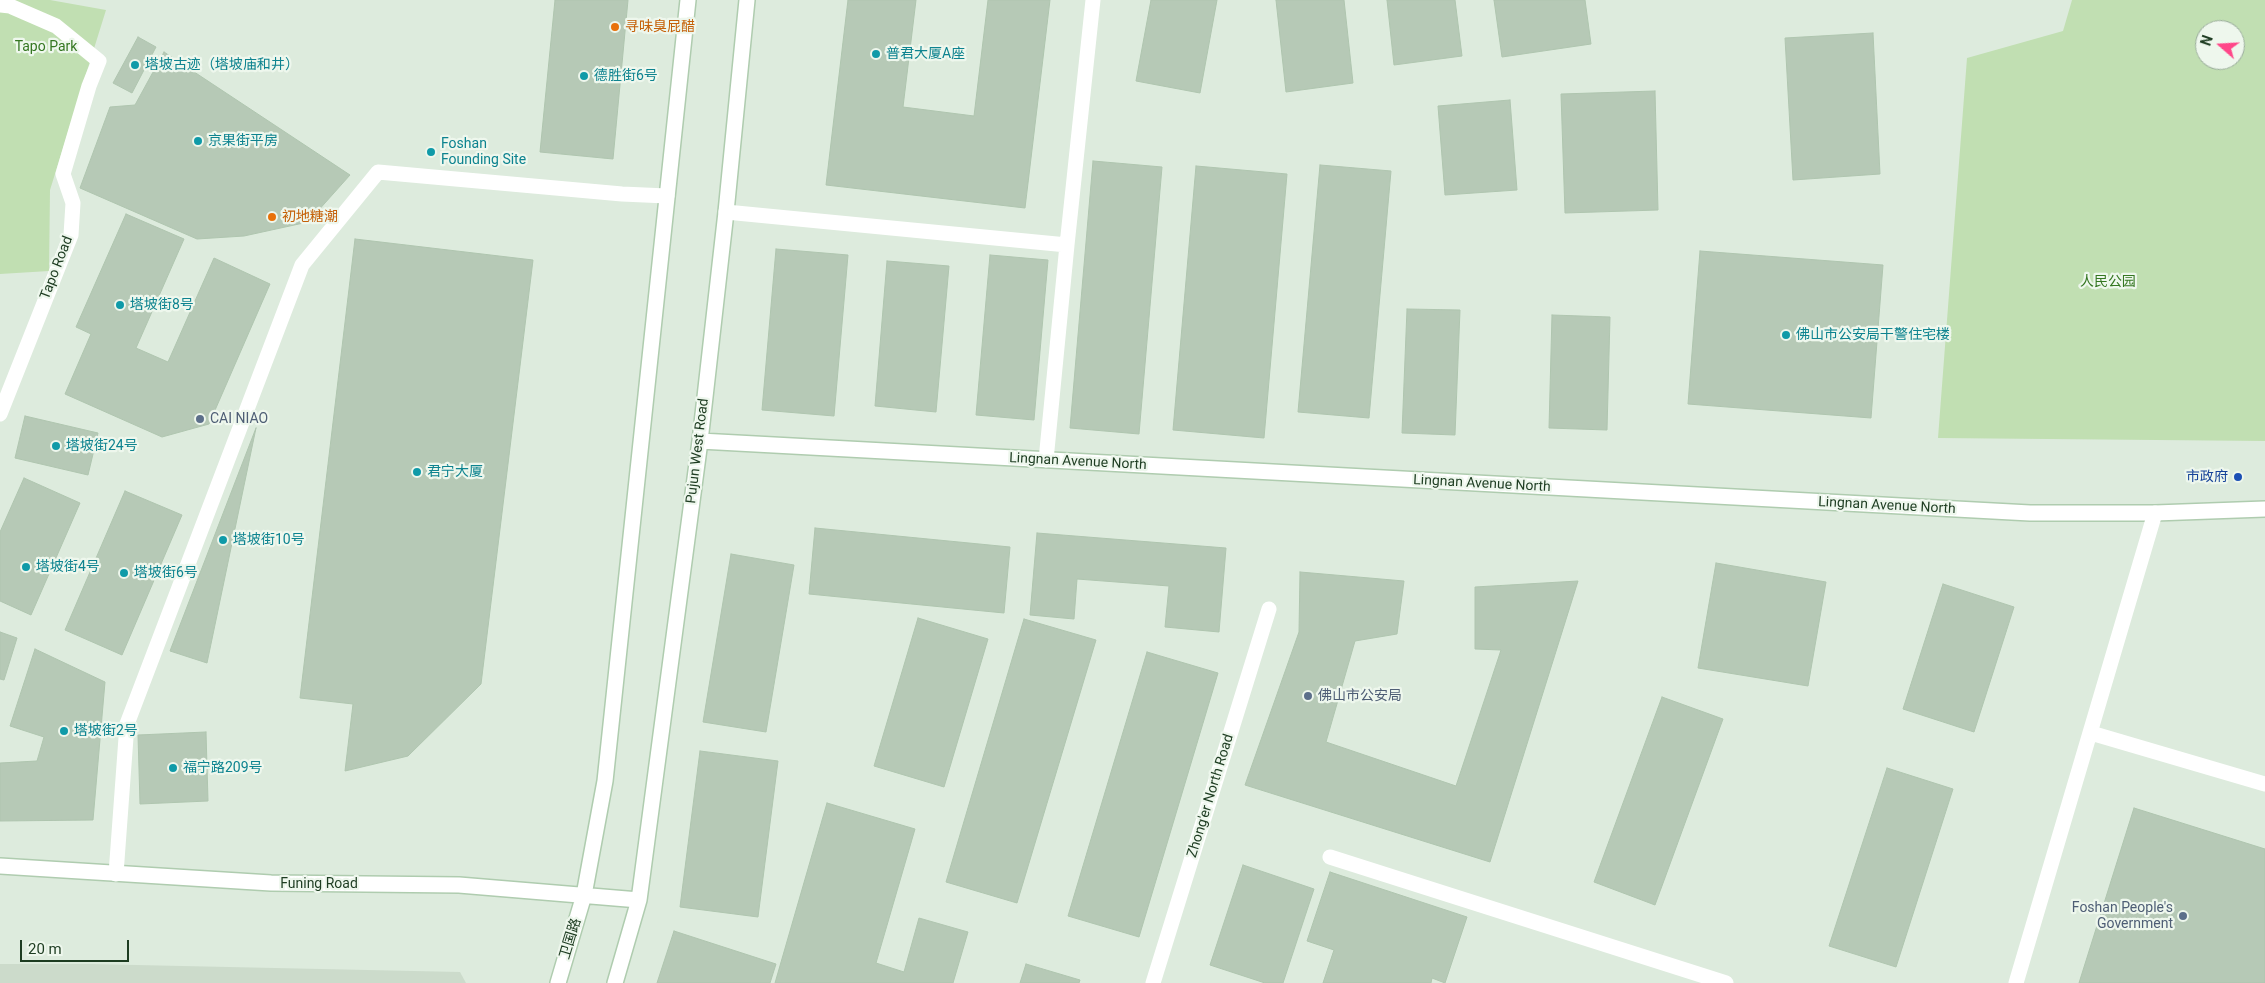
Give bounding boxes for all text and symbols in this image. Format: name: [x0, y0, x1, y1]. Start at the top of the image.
place label: 寻味臭屁醋: [625, 19, 695, 35]
north arrow: [2195, 20, 2245, 70]
marker: 寻味臭屁醋: [609, 21, 621, 33]
text: N: [2198, 33, 2216, 48]
park label: Tapo Park: [15, 39, 77, 55]
place label: 普君大厦A座: [886, 46, 965, 62]
marker: 普君大厦A座: [870, 48, 882, 60]
place label: 塔坡古迹（塔坡庙和井）: [145, 57, 299, 73]
marker: 塔坡古迹（塔坡庙和井）: [129, 59, 141, 71]
place label: 德胜街6号: [594, 68, 658, 84]
marker: 德胜街6号: [578, 70, 590, 82]
place label: 京果街平房: [208, 133, 278, 149]
marker: 京果街平房: [192, 135, 204, 147]
place label: Foshan Founding Site: [441, 136, 526, 168]
marker: Foshan Founding Site: [425, 146, 437, 158]
place label: 初地糖潮: [282, 209, 338, 225]
marker: 初地糖潮: [266, 211, 278, 223]
street label: Tapo Road: [37, 234, 77, 302]
park label: 人民公园: [2080, 274, 2136, 290]
place label: 塔坡街8号: [130, 297, 194, 313]
marker: 塔坡街8号: [114, 299, 126, 311]
place label: 佛山市公安局干警住宅楼: [1796, 327, 1950, 343]
marker: 佛山市公安局干警住宅楼: [1780, 329, 1792, 341]
street label: Pujun West Road: [683, 397, 713, 505]
place label: CAI NIAO: [210, 411, 268, 427]
marker: CAI NIAO: [194, 413, 206, 425]
place label: 塔坡街24号: [66, 438, 138, 454]
marker: 塔坡街24号: [50, 440, 62, 452]
street label: Lingnan Avenue North: [1009, 450, 1147, 474]
place label: 君宁大厦: [427, 464, 483, 480]
marker: 君宁大厦: [411, 466, 423, 478]
place label: 市政府: [2186, 469, 2228, 485]
marker: 市政府: [2232, 471, 2244, 483]
street label: Lingnan Avenue North: [1413, 472, 1551, 496]
street label: Lingnan Avenue North: [1818, 494, 1956, 518]
place label: 塔坡街10号: [233, 532, 305, 548]
marker: 塔坡街10号: [217, 534, 229, 546]
place label: 塔坡街4号: [36, 559, 100, 575]
marker: 塔坡街4号: [20, 561, 32, 573]
place label: 塔坡街6号: [134, 565, 198, 581]
marker: 塔坡街6号: [118, 567, 130, 579]
place label: 佛山市公安局: [1318, 688, 1402, 704]
marker: 佛山市公安局: [1302, 690, 1314, 702]
place label: 塔坡街2号: [74, 723, 138, 739]
marker: 塔坡街2号: [58, 725, 70, 737]
street label: Zhong'er North Road: [1184, 732, 1238, 860]
place label: 福宁路209号: [183, 760, 263, 776]
marker: 福宁路209号: [167, 762, 179, 774]
street label: Funing Road: [280, 876, 358, 892]
place label: Foshan People's Government: [2072, 900, 2173, 932]
marker: Foshan People's Government: [2177, 910, 2189, 922]
street label: 卫国路: [557, 916, 585, 962]
scale bar: [22, 930, 131, 962]
text: 20 m: [28, 940, 62, 958]

